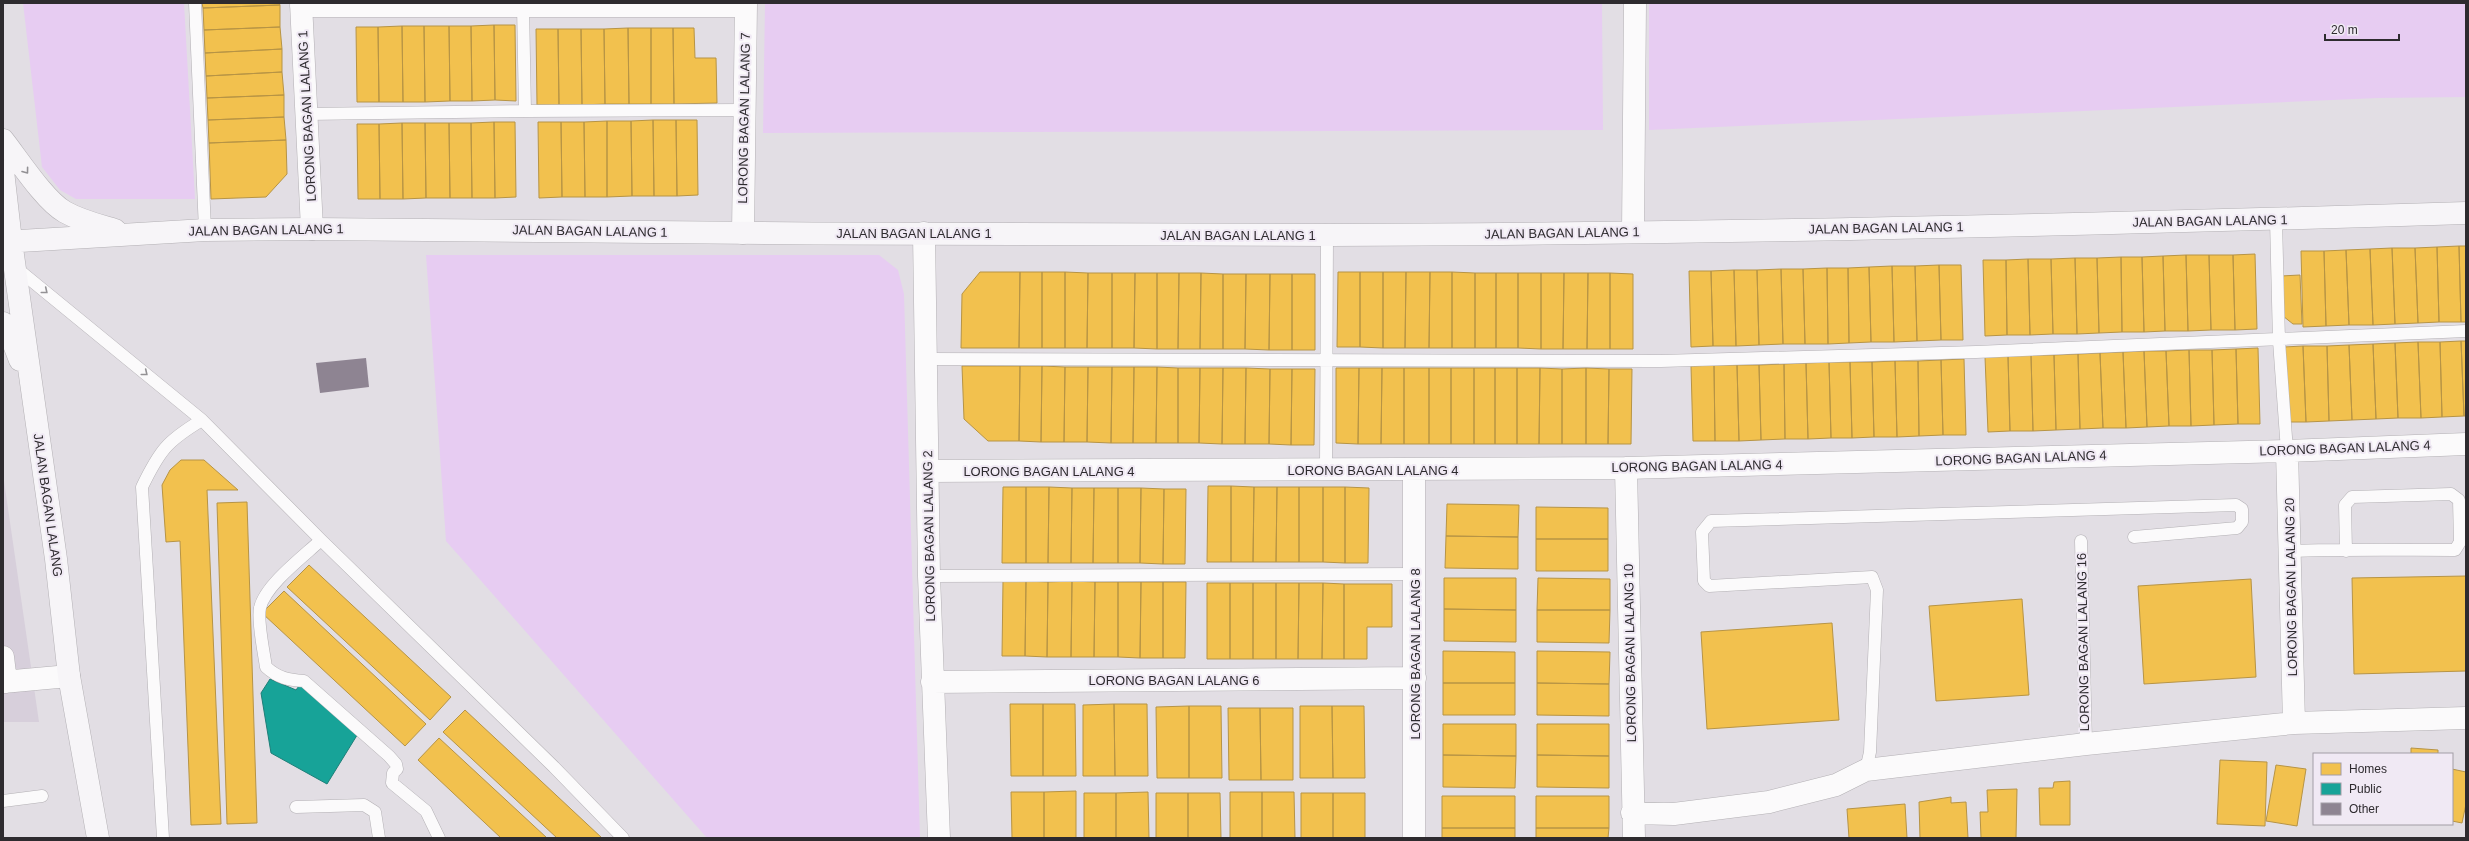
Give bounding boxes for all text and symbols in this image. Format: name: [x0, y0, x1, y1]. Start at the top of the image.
scale bar: [2325, 16, 2399, 42]
text: 20 m: [2331, 23, 2358, 37]
street label: LORONG BAGAN LALANG 1: [295, 30, 319, 202]
street label: LORONG BAGAN LALANG 7: [735, 32, 753, 204]
one-way arrow: [21, 167, 29, 174]
street label: JALAN BAGAN LALANG 1: [2132, 212, 2288, 230]
street label: JALAN BAGAN LALANG 1: [1808, 219, 1964, 237]
street label: JALAN BAGAN LALANG 1: [188, 221, 344, 239]
street label: JALAN BAGAN LALANG 1: [512, 222, 668, 240]
street label: JALAN BAGAN LALANG 1: [1484, 224, 1640, 242]
street label: JALAN BAGAN LALANG 1: [836, 226, 992, 241]
street label: JALAN BAGAN LALANG 1: [1160, 228, 1316, 243]
one-way arrow: [40, 286, 47, 293]
one-way arrow: [141, 369, 148, 376]
street label: JALAN BAGAN LALANG: [31, 432, 65, 578]
street label: LORONG BAGAN LALANG 4: [2259, 438, 2431, 458]
street label: LORONG BAGAN LALANG 4: [1935, 448, 2107, 468]
street label: LORONG BAGAN LALANG 2: [920, 450, 938, 622]
street label: LORONG BAGAN LALANG 4: [1611, 457, 1783, 475]
street label: LORONG BAGAN LALANG 4: [1287, 463, 1459, 478]
street label: LORONG BAGAN LALANG 4: [963, 464, 1135, 479]
street label: LORONG BAGAN LALANG 20: [2282, 498, 2300, 676]
street label: LORONG BAGAN LALANG 16: [2074, 553, 2092, 731]
street label: LORONG BAGAN LALANG 10: [1621, 564, 1639, 742]
street label: LORONG BAGAN LALANG 8: [1408, 568, 1423, 740]
street label: LORONG BAGAN LALANG 6: [1088, 673, 1260, 688]
legend: [2313, 753, 2453, 825]
text: Homes: [2349, 762, 2387, 776]
text: Public: [2349, 782, 2382, 796]
text: Other: [2349, 802, 2379, 816]

